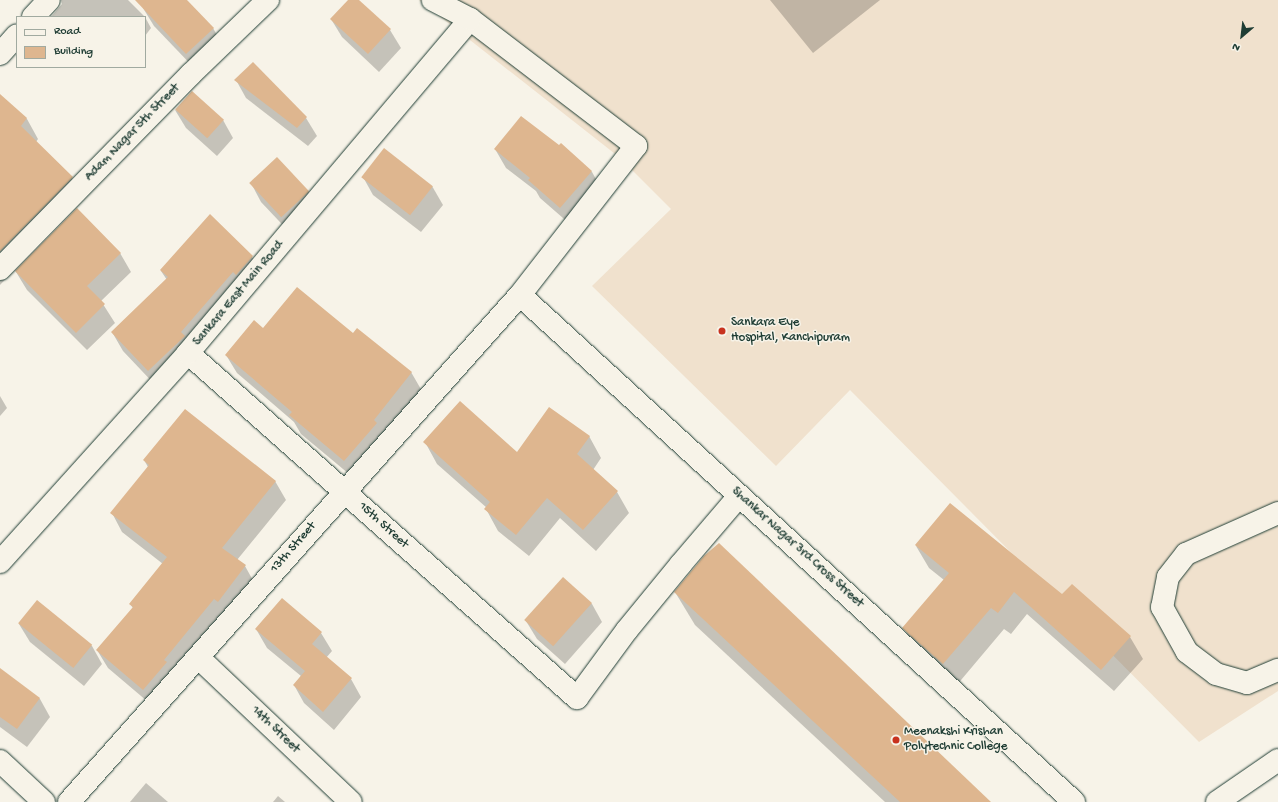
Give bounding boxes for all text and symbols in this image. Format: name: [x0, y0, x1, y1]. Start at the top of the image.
legend: [16, 16, 146, 68]
north arrow: [1222, 16, 1262, 56]
text: Road: [54, 25, 80, 39]
text: N: [1230, 40, 1242, 54]
text: Building: [54, 45, 93, 59]
street label: Adam Nagar 5th Street: [82, 81, 184, 185]
street label: Sankara East Main Road: [190, 238, 288, 350]
place label: Sankara Eye Hospital, Kanchipuram: [731, 316, 850, 347]
marker: Sankara Eye Hospital, Kanchipuram: [716, 325, 728, 337]
street label: Shankar Nagar 3rd Cross Street: [728, 484, 866, 612]
street label: 15th Street: [355, 499, 411, 553]
street label: 13th Street: [268, 519, 320, 577]
street label: 14th Street: [247, 703, 303, 757]
place label: Meenakshi Krishan Polytechnic College: [904, 725, 1007, 756]
marker: Meenakshi Krishan Polytechnic College: [891, 735, 901, 745]

